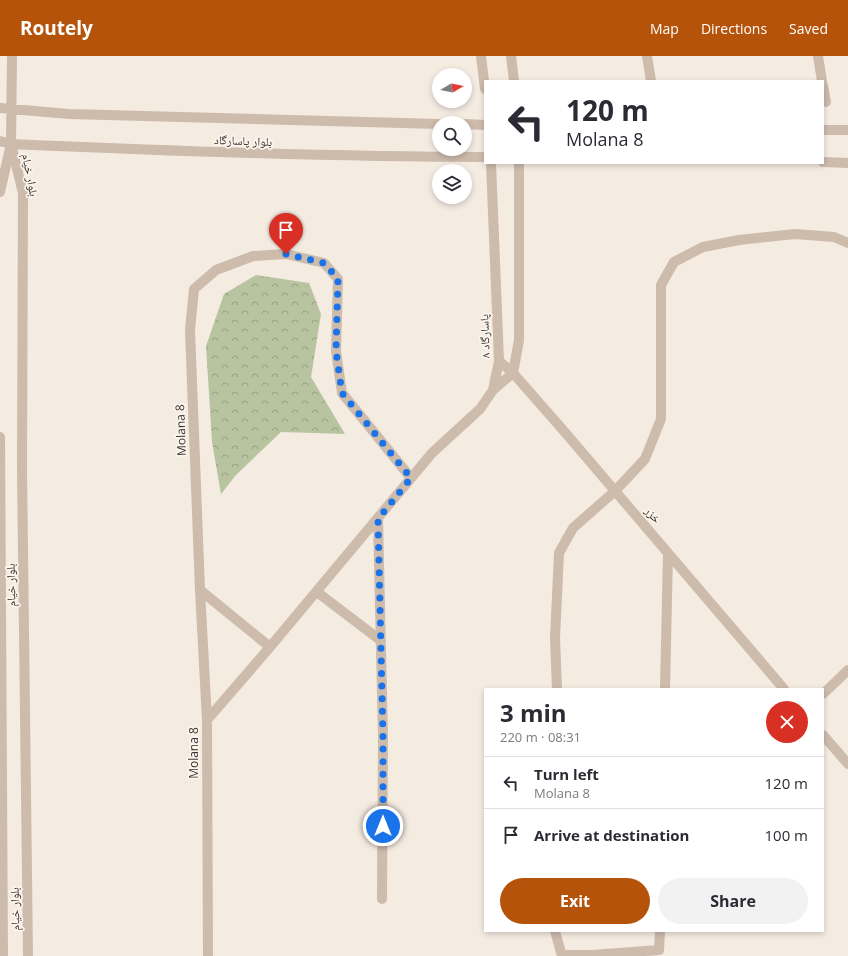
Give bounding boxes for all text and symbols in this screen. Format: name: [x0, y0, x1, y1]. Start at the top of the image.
text: Routely: [20, 15, 93, 41]
text: Map: [650, 19, 679, 38]
text: Directions: [701, 19, 767, 38]
text: Saved: [789, 19, 828, 38]
north arrow: [432, 68, 472, 108]
map controls: [432, 68, 472, 204]
text: 120 m: [566, 91, 649, 129]
icon: left: [500, 96, 552, 148]
button: search: [432, 116, 472, 156]
text: Molana 8: [566, 127, 644, 151]
street label: بلوار پاسارگاد: [214, 131, 272, 150]
street label: بلوار خیام: [18, 152, 43, 198]
button: layers: [432, 164, 472, 204]
pin: [269, 213, 303, 254]
icon: arrive: [275, 219, 297, 241]
street label: پاسارگاد ۸: [475, 313, 494, 358]
street label: Molana 8: [171, 404, 190, 456]
street label: خزر: [641, 502, 666, 527]
street label: بلوار خیام: [2, 563, 19, 607]
text: 3 min: [500, 696, 567, 729]
button: close: [766, 701, 808, 743]
street label: Molana 8: [185, 727, 202, 779]
text: 220 m · 08:31: [500, 728, 581, 746]
text: Turn left: [534, 764, 599, 784]
icon: left: [500, 772, 522, 794]
text: 120 m: [764, 773, 808, 793]
text: Molana 8: [534, 784, 590, 802]
position arrow: [362, 805, 404, 847]
icon: arrive: [500, 824, 522, 846]
text: Arrive at destination: [534, 825, 689, 845]
text: 100 m: [764, 825, 808, 845]
button: Exit: [500, 878, 650, 924]
button: Share: [658, 878, 808, 924]
street label: بلوار خیام: [6, 887, 23, 931]

